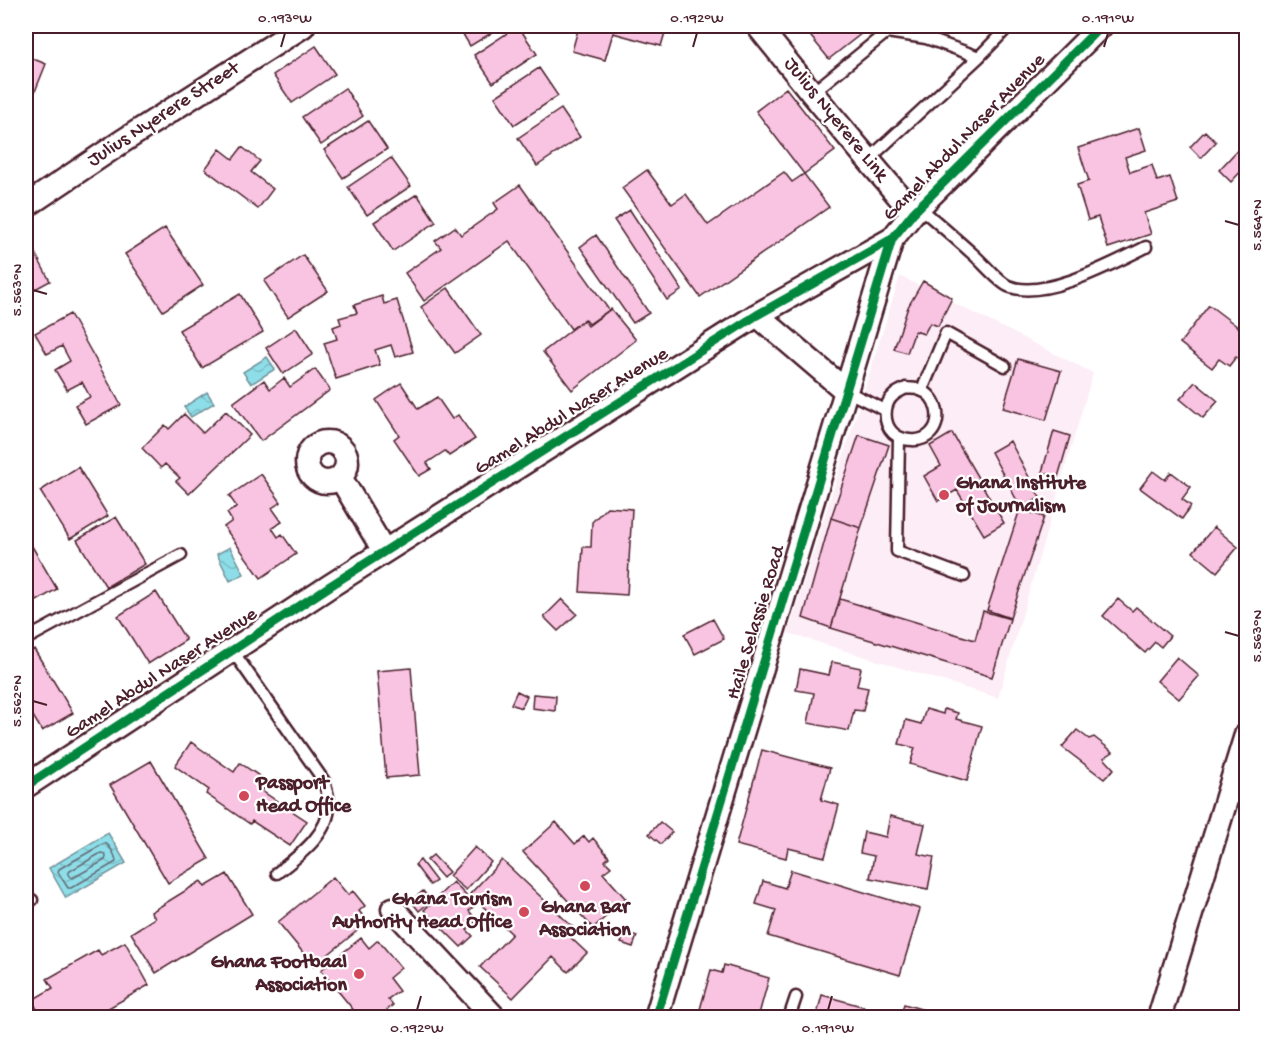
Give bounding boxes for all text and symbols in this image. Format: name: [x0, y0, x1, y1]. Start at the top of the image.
text: 0.193°W: [258, 10, 312, 28]
text: 0.192°W: [670, 10, 724, 28]
text: 0.191°W: [1082, 10, 1134, 28]
street label: Gamel Abdul Naser Avenue: [879, 49, 1051, 226]
street label: Julius Nyerere Link: [778, 53, 893, 188]
street label: Julius Nyerere Street: [84, 56, 246, 173]
text: 5.564°N: [1249, 199, 1267, 251]
text: 5.563°N: [9, 264, 27, 316]
street label: Gamel Abdul Naser Avenue: [471, 343, 674, 481]
place label: Ghana Institute of Journalism: [955, 473, 1087, 519]
marker: Ghana Institute of Journalism: [937, 488, 951, 502]
street label: Haile Selassie Road: [723, 541, 792, 703]
street label: Gamel Abdul Naser Avenue: [62, 603, 263, 745]
text: 5.563°N: [1249, 610, 1267, 662]
text: 5.562°N: [9, 675, 27, 727]
place label: Passport Head Office: [255, 773, 352, 819]
marker: Passport Head Office: [237, 789, 251, 803]
marker: Ghana Bar Association: [578, 879, 592, 893]
place label: Ghana Tourism Authority Head Office: [331, 889, 513, 935]
place label: Ghana Bar Association: [538, 897, 631, 943]
marker: Ghana Tourism Authority Head Office: [517, 905, 531, 919]
place label: Ghana Footbaal Association: [211, 952, 348, 998]
marker: Ghana Footbaal Association: [352, 967, 366, 981]
text: 0.192°W: [390, 1020, 444, 1038]
text: 0.191°W: [802, 1020, 854, 1038]

